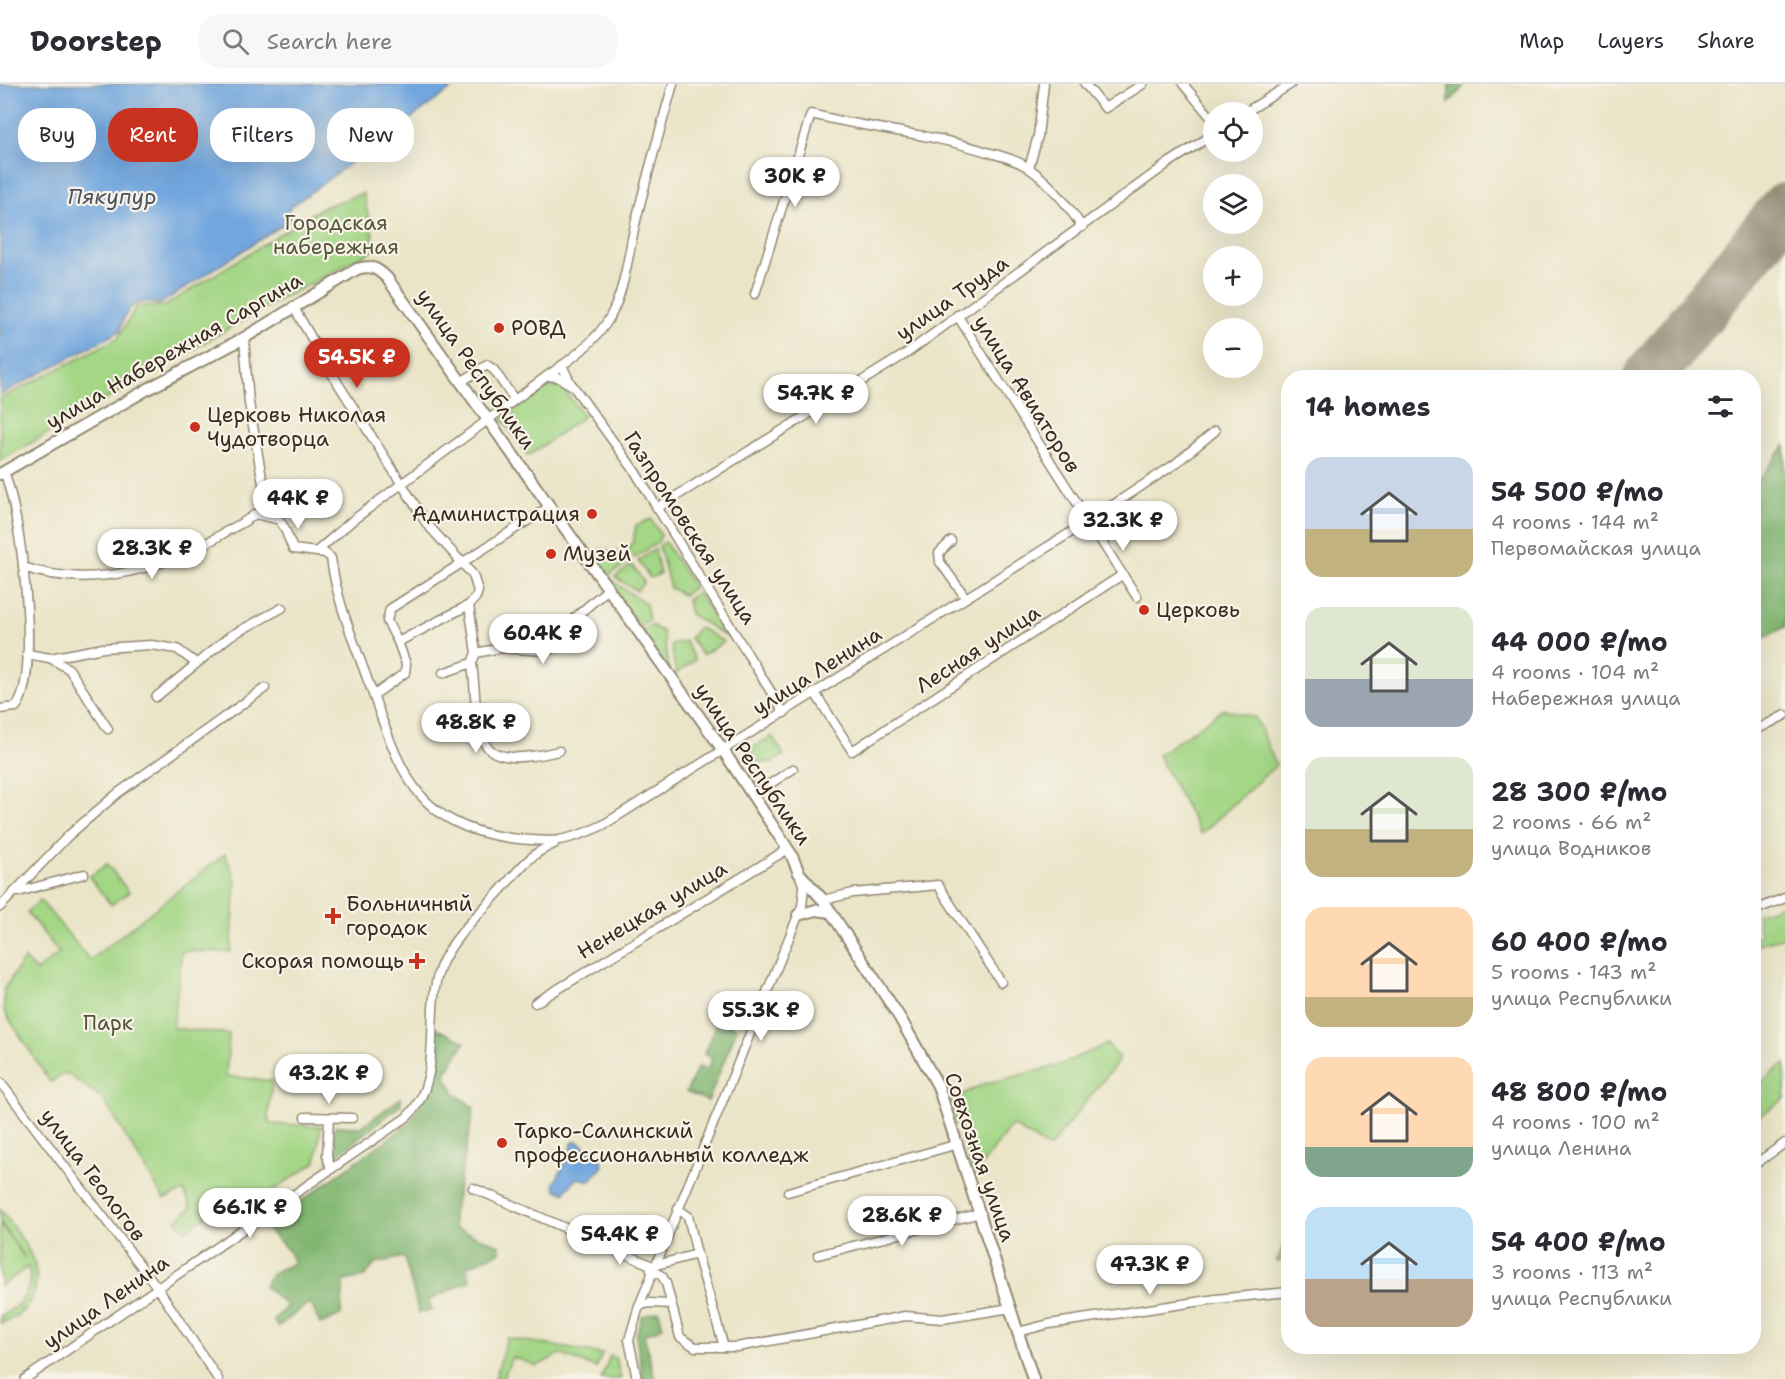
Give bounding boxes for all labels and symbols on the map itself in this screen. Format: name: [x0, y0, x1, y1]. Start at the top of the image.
pin: 30K ₽: [753, 157, 837, 208]
water label: Пякупур: [67, 182, 157, 211]
park label: Городская набережная: [273, 209, 399, 261]
street label: улица Труда: [890, 249, 1014, 347]
street label: улица Набережная Саргина: [41, 266, 307, 436]
street label: улица Республики: [410, 283, 542, 455]
street label: улица Авиаторов: [967, 310, 1087, 478]
place label: РОВД: [511, 314, 566, 342]
marker: РОВД: [492, 321, 506, 335]
pin: 54.5K ₽: [302, 338, 412, 389]
pin: 54.7K ₽: [761, 374, 871, 425]
place label: Церковь Николая Чудотворца: [207, 401, 386, 453]
marker: Церковь Николая Чудотворца: [188, 420, 202, 434]
street label: Газпромовская улица: [617, 426, 763, 630]
pin: 44K ₽: [256, 479, 340, 530]
place label: Администрация: [412, 500, 580, 528]
pin: 32.3K ₽: [1068, 501, 1178, 552]
marker: Администрация: [585, 507, 599, 521]
pin: 28.3K ₽: [97, 529, 207, 580]
place label: Музей: [563, 540, 631, 568]
marker: Музей: [544, 547, 558, 561]
place label: Церковь: [1156, 596, 1240, 624]
street label: Лесная улица: [910, 598, 1046, 700]
marker: Церковь: [1137, 603, 1151, 617]
pin: 60.4K ₽: [488, 614, 598, 665]
street label: улица Ленина: [747, 620, 887, 722]
street label: улица Республики: [688, 677, 818, 851]
pin: 48.8K ₽: [421, 703, 531, 754]
street label: Ненецкая улица: [572, 854, 732, 966]
place label: Больничный городок: [346, 890, 473, 942]
marker: Больничный городок: [324, 907, 342, 925]
place label: Скорая помощь: [242, 947, 404, 975]
marker: Скорая помощь: [408, 952, 426, 970]
pin: 55.3K ₽: [706, 991, 816, 1042]
park label: Парк: [83, 1009, 133, 1037]
pin: 43.2K ₽: [274, 1054, 384, 1105]
street label: Совхозная улица: [938, 1069, 1022, 1245]
street label: улица Геологов: [34, 1103, 152, 1247]
place label: Тарко-Салинский профессиональный колледж: [514, 1117, 809, 1169]
marker: Тарко-Салинский профессиональный колледж: [495, 1136, 509, 1150]
pin: 66.1K ₽: [195, 1188, 305, 1239]
pin: 28.6K ₽: [847, 1196, 957, 1247]
pin: 54.4K ₽: [565, 1215, 675, 1266]
pin: 47.3K ₽: [1095, 1245, 1205, 1296]
street label: улица Ленина: [38, 1248, 174, 1356]

